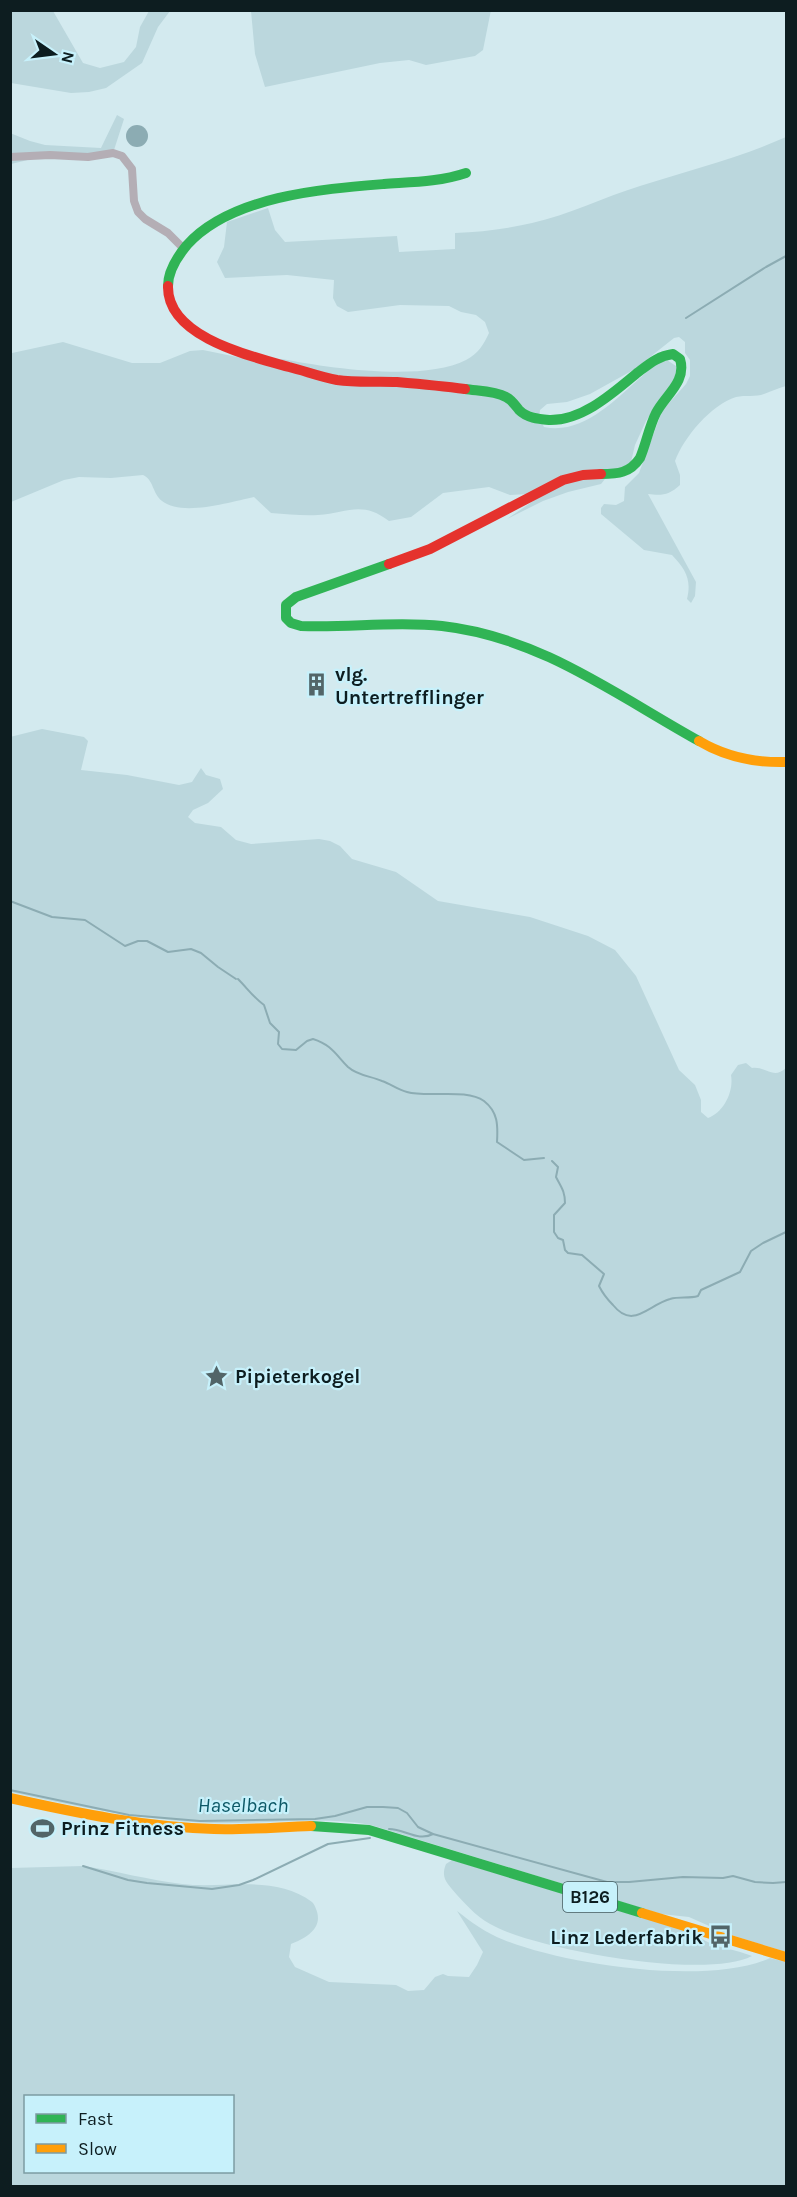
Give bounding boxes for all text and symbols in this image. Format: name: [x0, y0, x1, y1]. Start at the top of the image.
north arrow: [24, 24, 84, 84]
text: N: [57, 50, 79, 65]
place label: vlg. Untertrefflinger: [335, 663, 484, 709]
building icon: vlg. Untertrefflinger: [304, 672, 330, 698]
place icon: Pipieterkogel: [204, 1363, 230, 1389]
place label: Pipieterkogel: [235, 1365, 360, 1388]
water label: Haselbach: [198, 1793, 288, 1817]
sports icon: Prinz Fitness: [30, 1815, 56, 1841]
place label: Prinz Fitness: [61, 1817, 184, 1840]
road number: B126: [563, 1882, 617, 1912]
bus stop icon: Linz Lederfabrik: [708, 1924, 734, 1950]
place label: Linz Lederfabrik: [550, 1926, 703, 1949]
legend: [24, 2095, 234, 2173]
text: Fast: [78, 2108, 113, 2130]
text: Slow: [78, 2138, 117, 2160]

